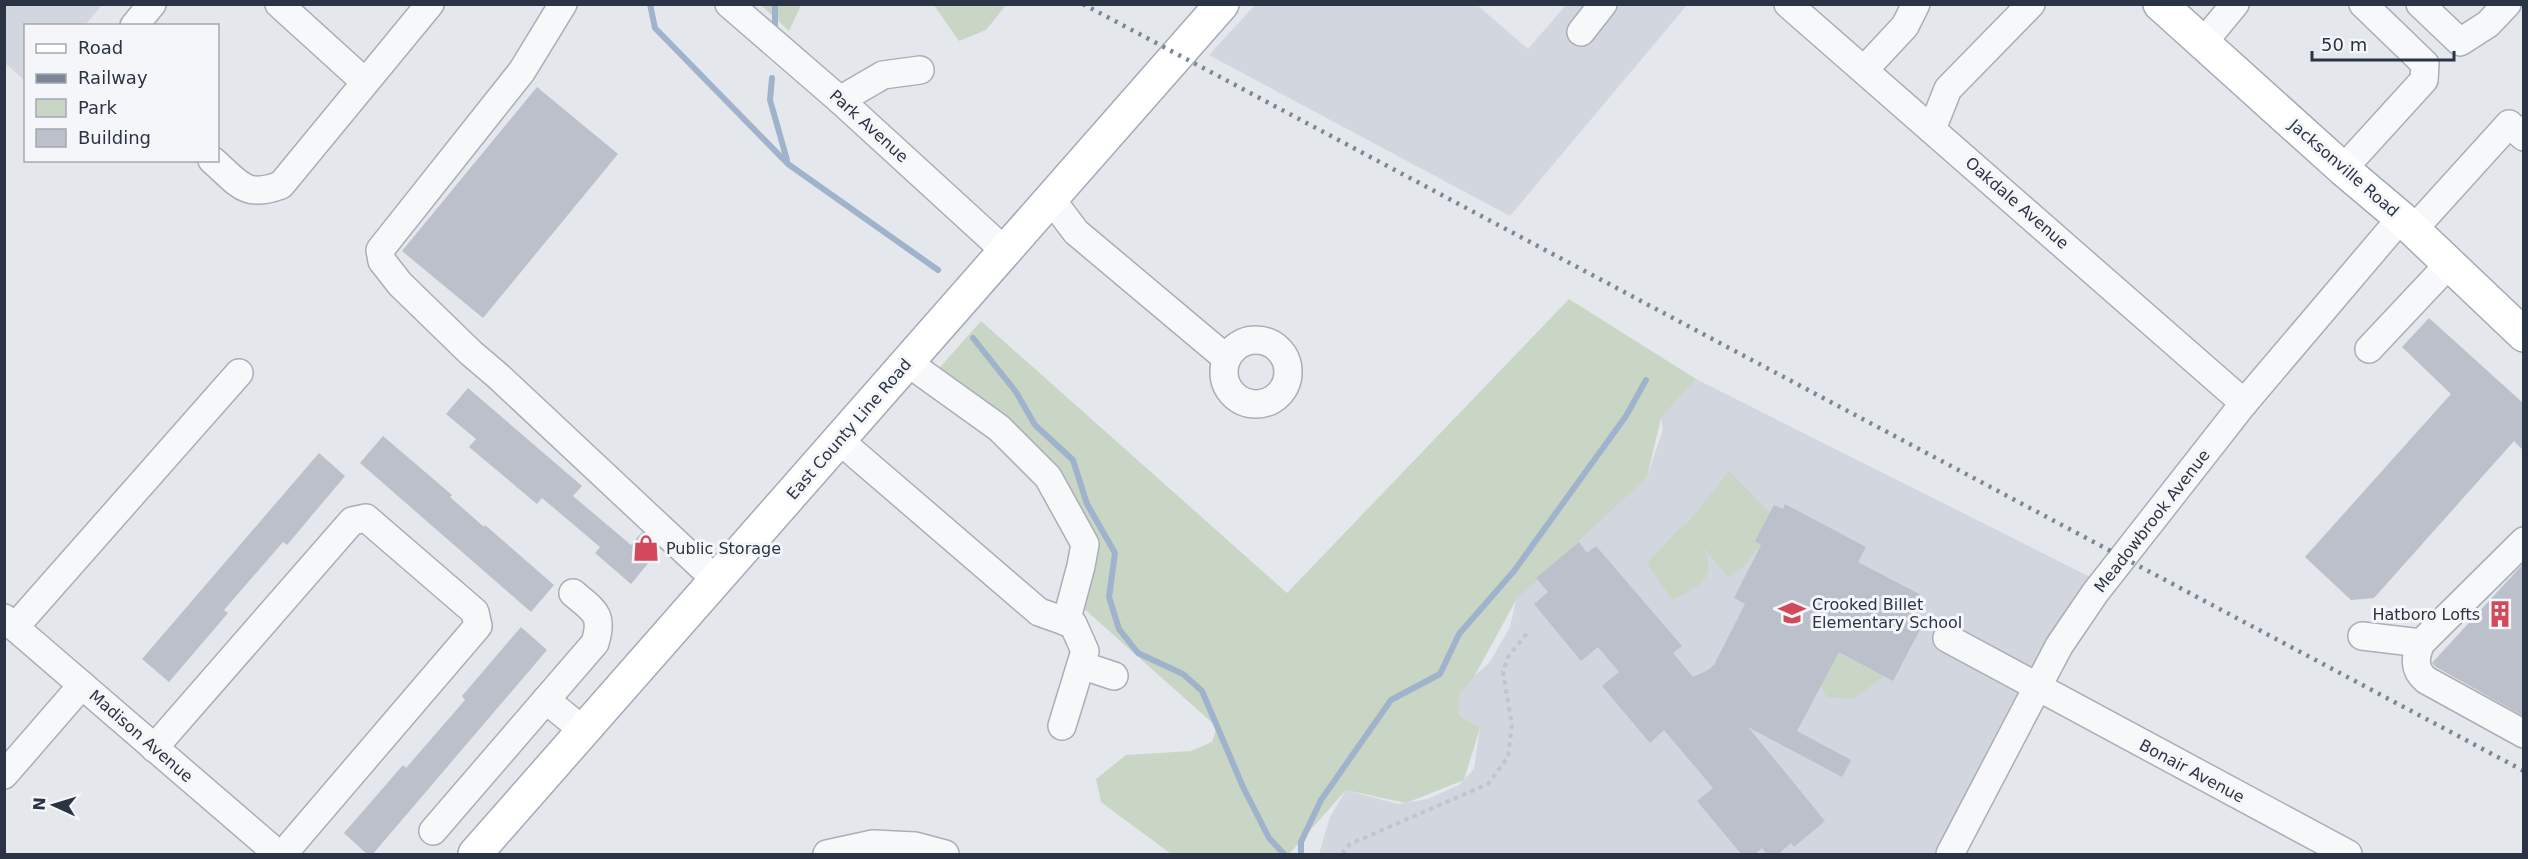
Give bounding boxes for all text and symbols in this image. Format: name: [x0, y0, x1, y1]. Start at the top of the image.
legend: [24, 24, 219, 162]
scale bar: [2312, 24, 2454, 62]
text: 50 m: [2321, 34, 2367, 55]
text: Road: [78, 37, 123, 58]
text: Railway: [78, 67, 148, 88]
street label: Park Avenue: [826, 86, 912, 166]
text: Park: [78, 97, 117, 118]
street label: Jacksonville Road: [2285, 115, 2403, 221]
text: Building: [78, 127, 151, 148]
street label: Oakdale Avenue: [1962, 153, 2072, 253]
street label: East County Line Road: [783, 355, 915, 503]
street label: Meadowbrook Avenue: [2090, 446, 2214, 596]
shop icon: Public Storage: [631, 533, 661, 563]
place label: Public Storage: [666, 539, 781, 558]
place label: Crooked Billet Elementary School: [1812, 595, 1962, 632]
school or university icon: Crooked Billet Elementary School: [1777, 598, 1807, 628]
building icon: Hatboro Lofts: [2485, 599, 2515, 629]
place label: Hatboro Lofts: [2372, 605, 2480, 624]
street label: Madison Avenue: [85, 686, 197, 786]
street label: Bonair Avenue: [2136, 735, 2248, 807]
north arrow: [24, 775, 84, 835]
text: N: [30, 797, 49, 811]

